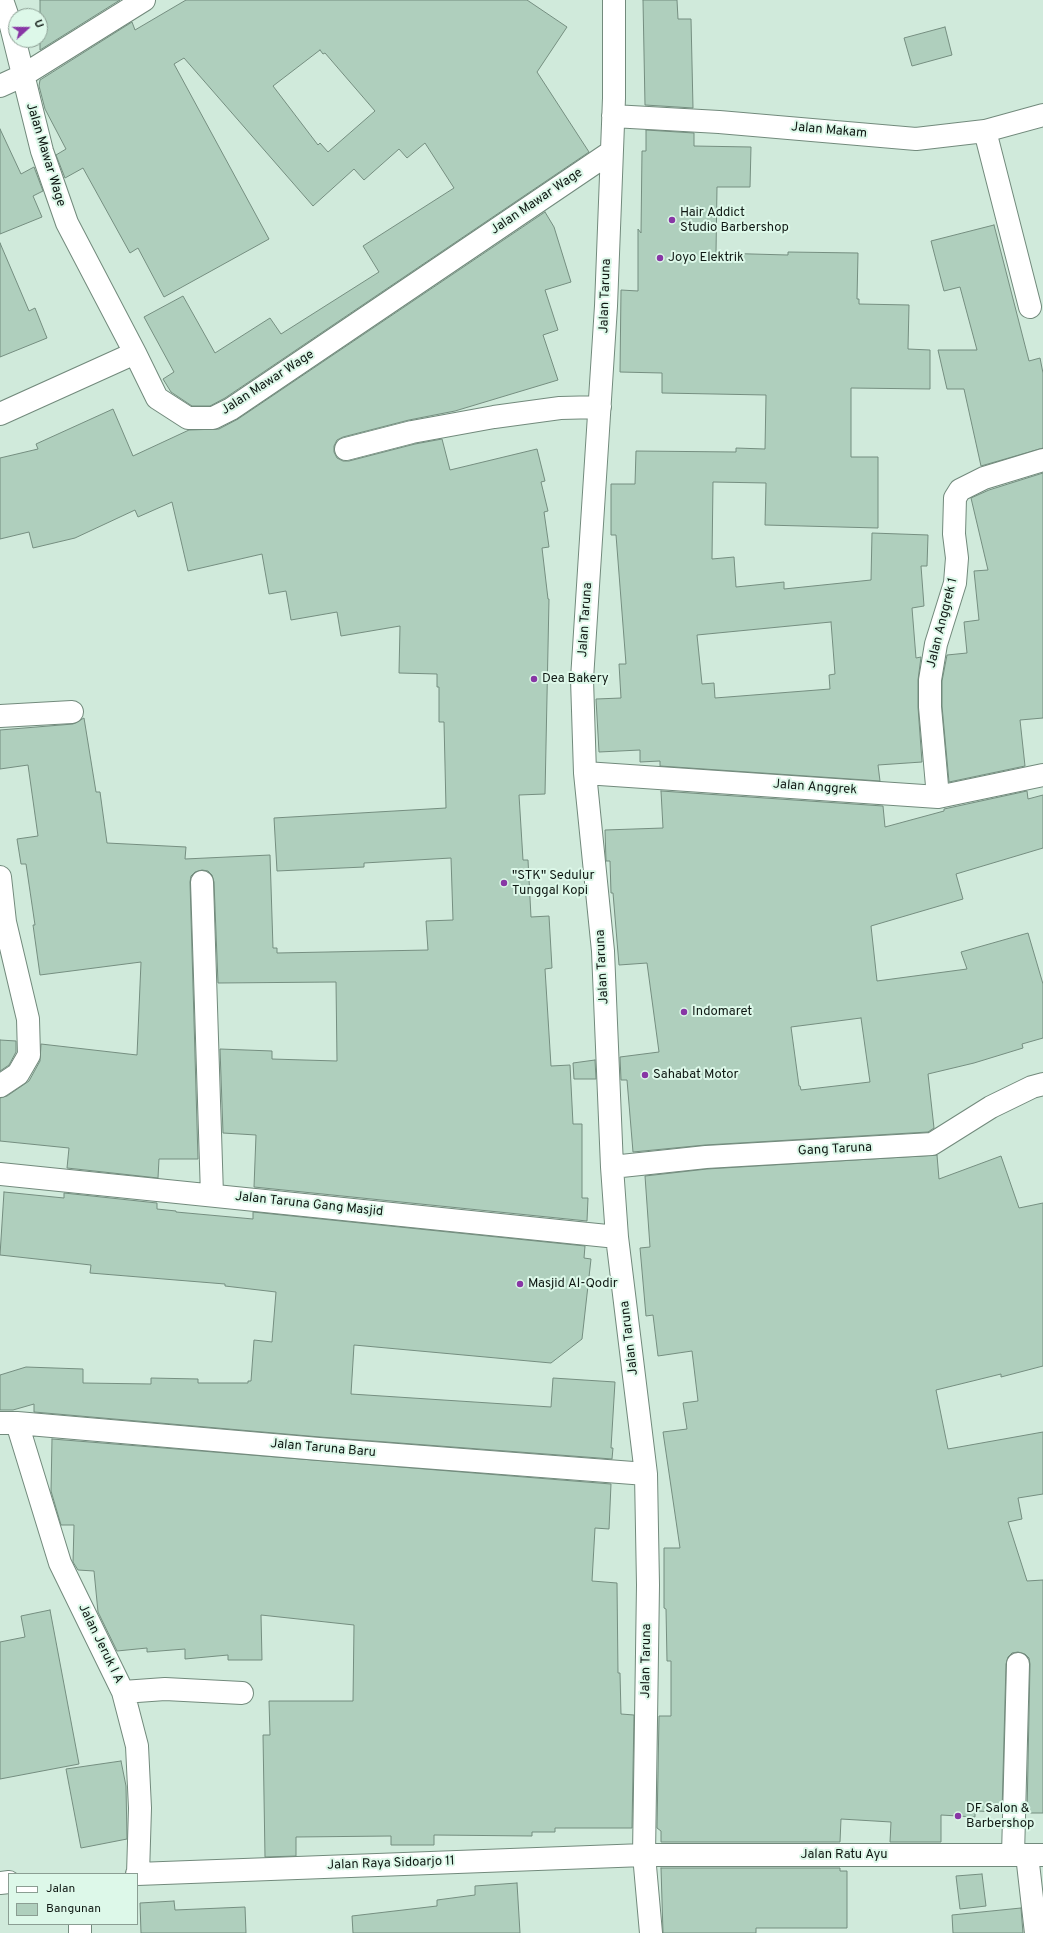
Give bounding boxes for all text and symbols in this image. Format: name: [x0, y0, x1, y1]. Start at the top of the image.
north arrow: [8, 8, 48, 48]
text: U: [30, 18, 46, 30]
street label: Jalan Mawar Wage: [22, 101, 68, 209]
street label: Jalan Makam: [790, 120, 868, 142]
street label: Jalan Mawar Wage: [488, 165, 586, 239]
place label: Hair Addict Studio Barbershop: [680, 205, 789, 236]
marker: Hair Addict Studio Barbershop: [667, 215, 677, 225]
place label: Joyo Elektrik: [668, 250, 744, 266]
marker: Joyo Elektrik: [655, 253, 665, 263]
street label: Jalan Taruna: [597, 258, 615, 334]
street label: Jalan Mawar Wage: [219, 347, 317, 419]
street label: Jalan Anggrek 1: [924, 576, 962, 670]
street label: Jalan Taruna: [576, 582, 596, 658]
place label: Dea Bakery: [542, 671, 609, 687]
marker: Dea Bakery: [529, 674, 539, 684]
street label: Jalan Anggrek: [772, 777, 858, 799]
place label: "STK" Sedulur Tunggal Kopi: [512, 868, 594, 899]
marker: "STK" Sedulur Tunggal Kopi: [499, 878, 509, 888]
street label: Jalan Taruna: [593, 929, 613, 1005]
place label: Indomaret: [692, 1004, 752, 1020]
marker: Indomaret: [679, 1007, 689, 1017]
place label: Sahabat Motor: [653, 1067, 739, 1083]
marker: Sahabat Motor: [640, 1070, 650, 1080]
street label: Gang Taruna: [798, 1140, 872, 1160]
street label: Jalan Taruna Gang Masjid: [234, 1189, 384, 1221]
place label: Masjid Al-Qodir: [528, 1276, 618, 1292]
marker: Masjid Al-Qodir: [515, 1279, 525, 1289]
street label: Jalan Taruna: [618, 1300, 642, 1376]
street label: Jalan Taruna Baru: [270, 1437, 376, 1461]
street label: Jalan Jeruk I A: [74, 1602, 126, 1686]
street label: Jalan Taruna: [639, 1623, 655, 1699]
place label: DF Salon & Barbershop: [966, 1801, 1034, 1832]
marker: DF Salon & Barbershop: [953, 1811, 963, 1821]
street label: Jalan Ratu Ayu: [800, 1847, 888, 1863]
street label: Jalan Raya Sidoarjo 11: [327, 1854, 455, 1874]
legend: [8, 1873, 138, 1925]
text: Jalan: [46, 1881, 75, 1897]
text: Bangunan: [46, 1901, 101, 1917]

